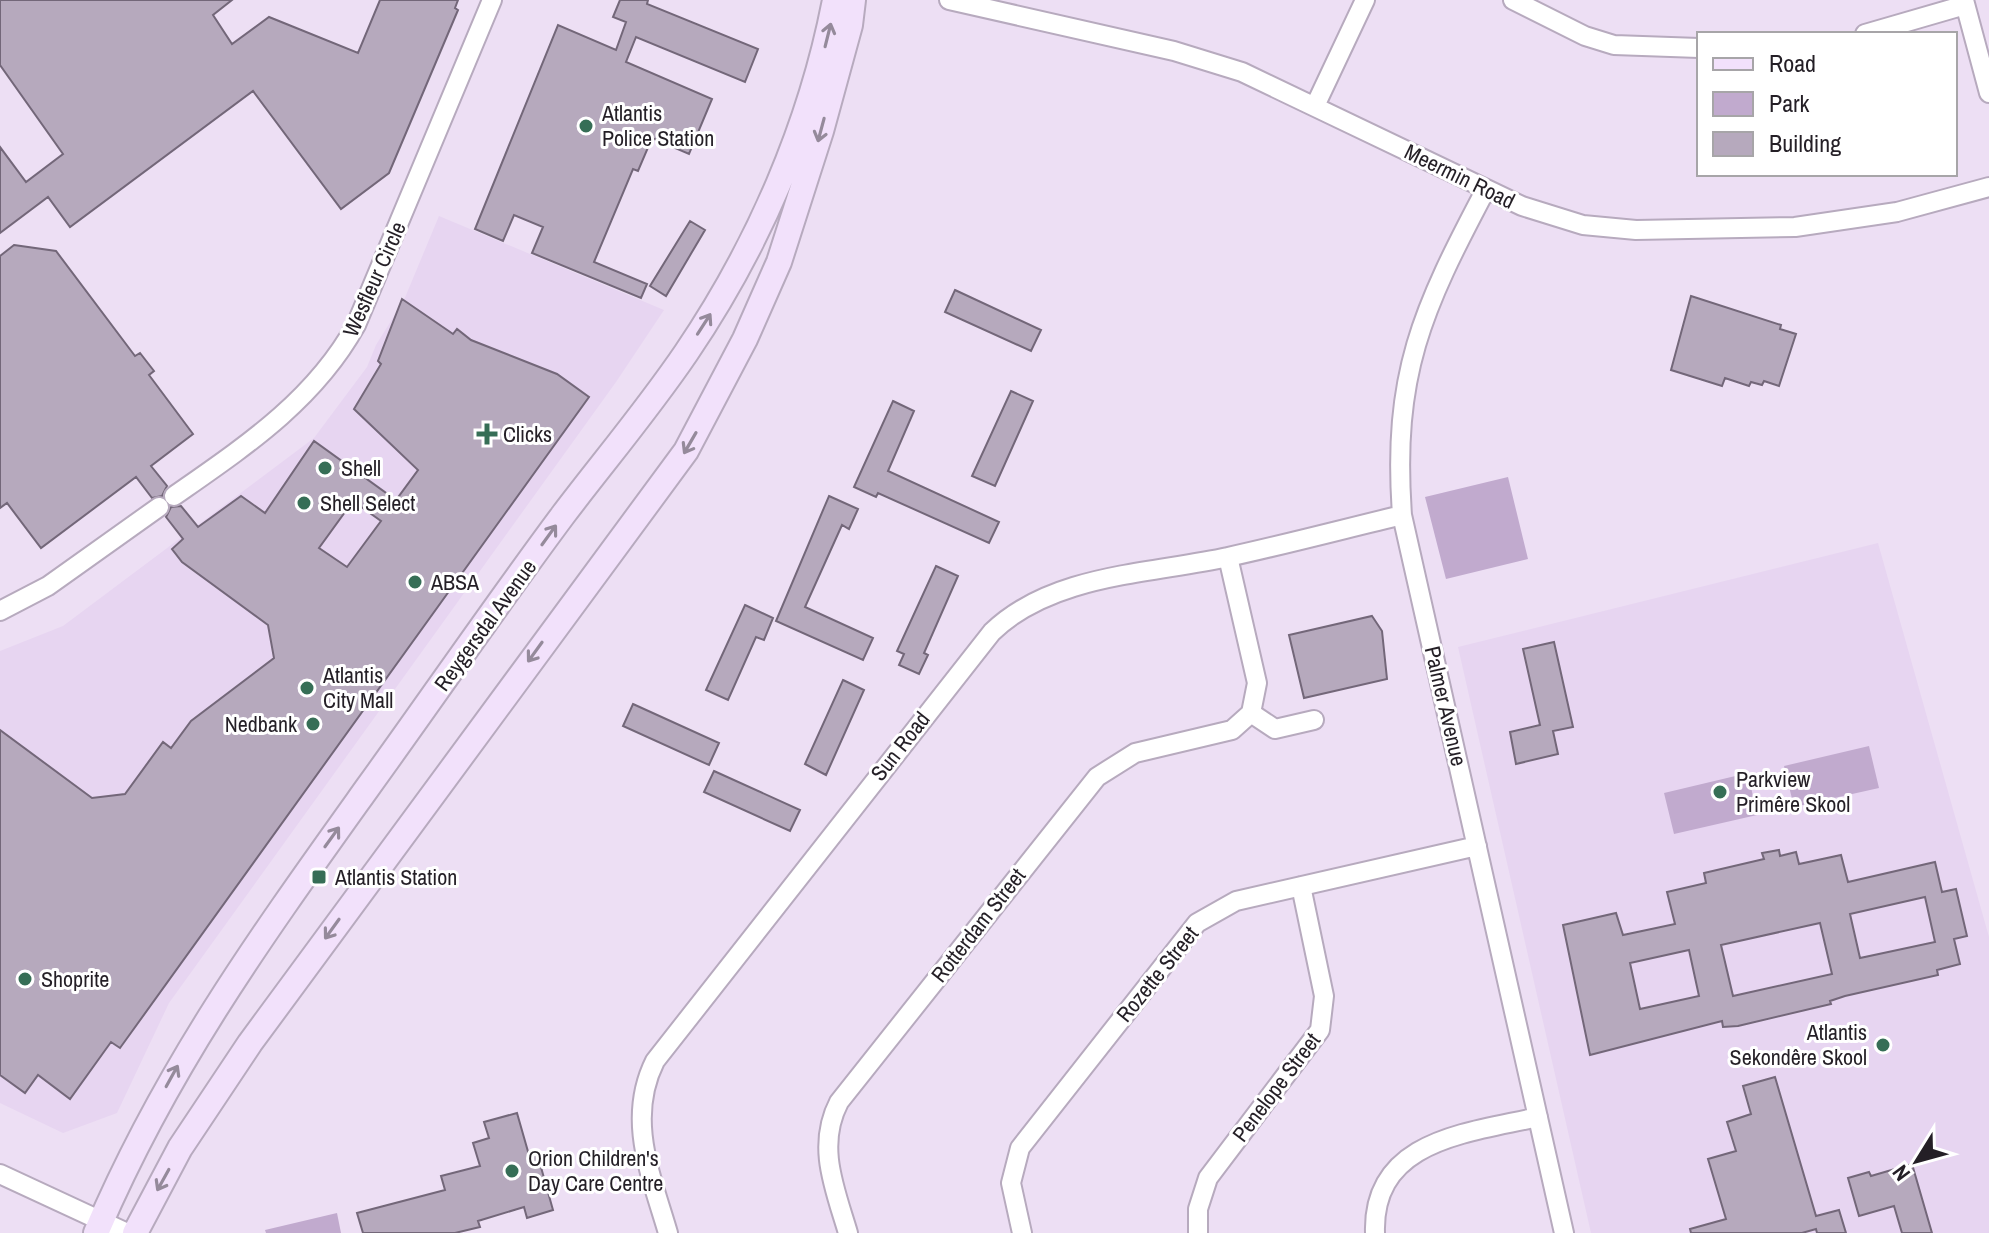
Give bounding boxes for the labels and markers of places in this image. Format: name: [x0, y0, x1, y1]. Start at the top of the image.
place label: Atlantis Police Station: [601, 98, 714, 153]
marker: Atlantis Police Station: [577, 117, 595, 135]
place label: Clicks: [503, 419, 552, 449]
marker: Clicks: [478, 425, 496, 443]
place label: Shell: [341, 453, 381, 483]
marker: Shell: [316, 459, 334, 477]
place label: Shell Select: [320, 488, 415, 518]
marker: Shell Select: [295, 494, 313, 512]
place label: ABSA: [430, 567, 480, 597]
marker: ABSA: [406, 573, 424, 591]
place label: Atlantis City Mall: [322, 660, 393, 715]
marker: Atlantis City Mall: [298, 679, 316, 697]
place label: Nedbank: [225, 709, 298, 739]
marker: Nedbank: [304, 715, 322, 733]
place label: Parkview Primêre Skool: [1736, 764, 1850, 819]
marker: Parkview Primêre Skool: [1711, 783, 1729, 801]
place label: Atlantis Station: [334, 862, 457, 892]
marker: Atlantis Station: [310, 868, 328, 886]
place label: Shoprite: [41, 964, 109, 994]
marker: Shoprite: [16, 970, 34, 988]
place label: Atlantis Sekondêre Skool: [1730, 1017, 1867, 1072]
marker: Atlantis Sekondêre Skool: [1874, 1036, 1892, 1054]
place label: Orion Children's Day Care Centre: [528, 1143, 663, 1198]
marker: Orion Children's Day Care Centre: [503, 1162, 521, 1180]

